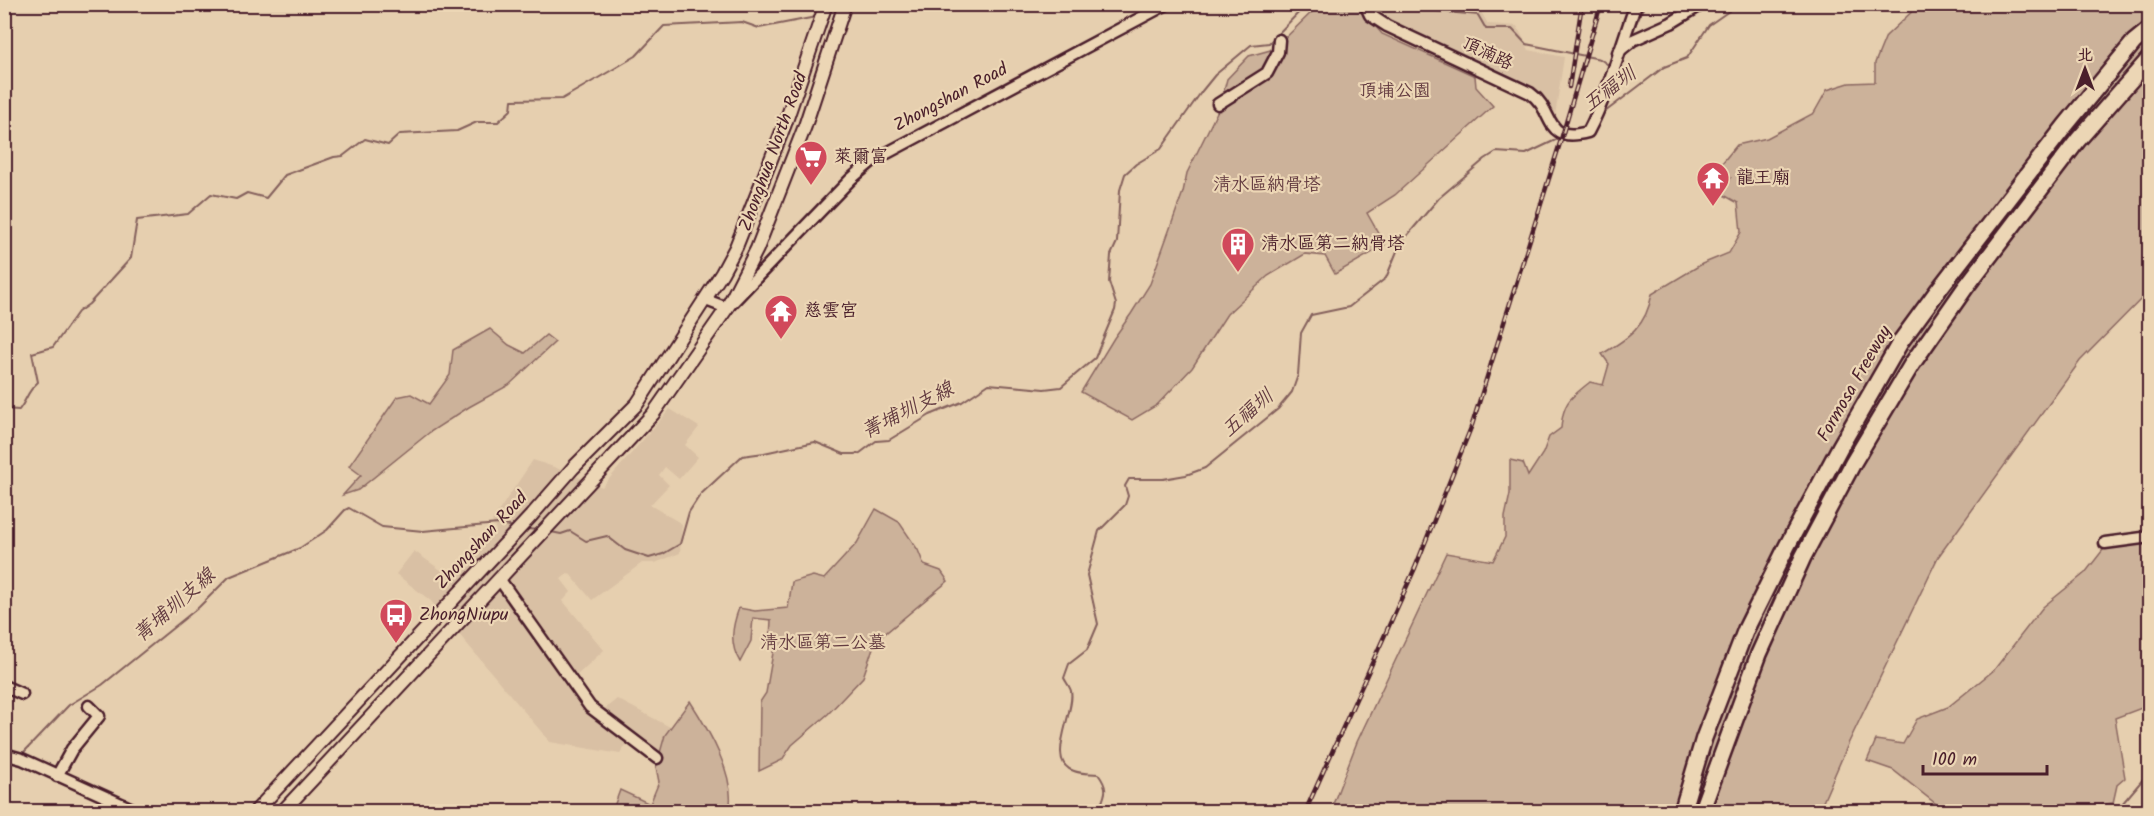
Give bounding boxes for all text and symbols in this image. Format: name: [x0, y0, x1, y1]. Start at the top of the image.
street label: 頂湳路: [1456, 29, 1518, 79]
north arrow: [2055, 39, 2115, 99]
text: 北: [2077, 43, 2093, 68]
street label: Zhongshan Road: [889, 55, 1014, 140]
water label: 五福圳: [1576, 58, 1645, 121]
street label: Zhonghua North Road: [732, 67, 817, 236]
park label: 頂埔公園: [1359, 77, 1431, 106]
supermarket icon: 萊爾富: [793, 139, 829, 186]
place label: 萊爾富: [834, 143, 888, 172]
temple icon: 龍王廟: [1695, 160, 1731, 207]
place label: 龍王廟: [1736, 164, 1790, 193]
park label: 清水區納骨塔: [1213, 171, 1321, 200]
building icon: 清水區第二納骨塔: [1220, 226, 1256, 273]
place label: 清水區第二納骨塔: [1261, 230, 1405, 259]
temple icon: 慈雲宮: [763, 293, 799, 340]
place label: 慈雲宮: [804, 297, 858, 326]
street label: Formosa Freeway: [1810, 320, 1900, 448]
water label: 菁埔圳支線: [856, 374, 961, 448]
water label: 五福圳: [1215, 381, 1283, 446]
street label: Zhongshan Road: [429, 484, 536, 597]
water label: 菁埔圳支線: [127, 560, 224, 651]
bus stop icon: ZhongNiupu: [378, 597, 414, 644]
place label: ZhongNiupu: [419, 601, 509, 630]
park label: 清水區第二公墓: [760, 629, 886, 658]
scale bar: [1923, 738, 2048, 776]
text: 100 m: [1932, 746, 1977, 775]

